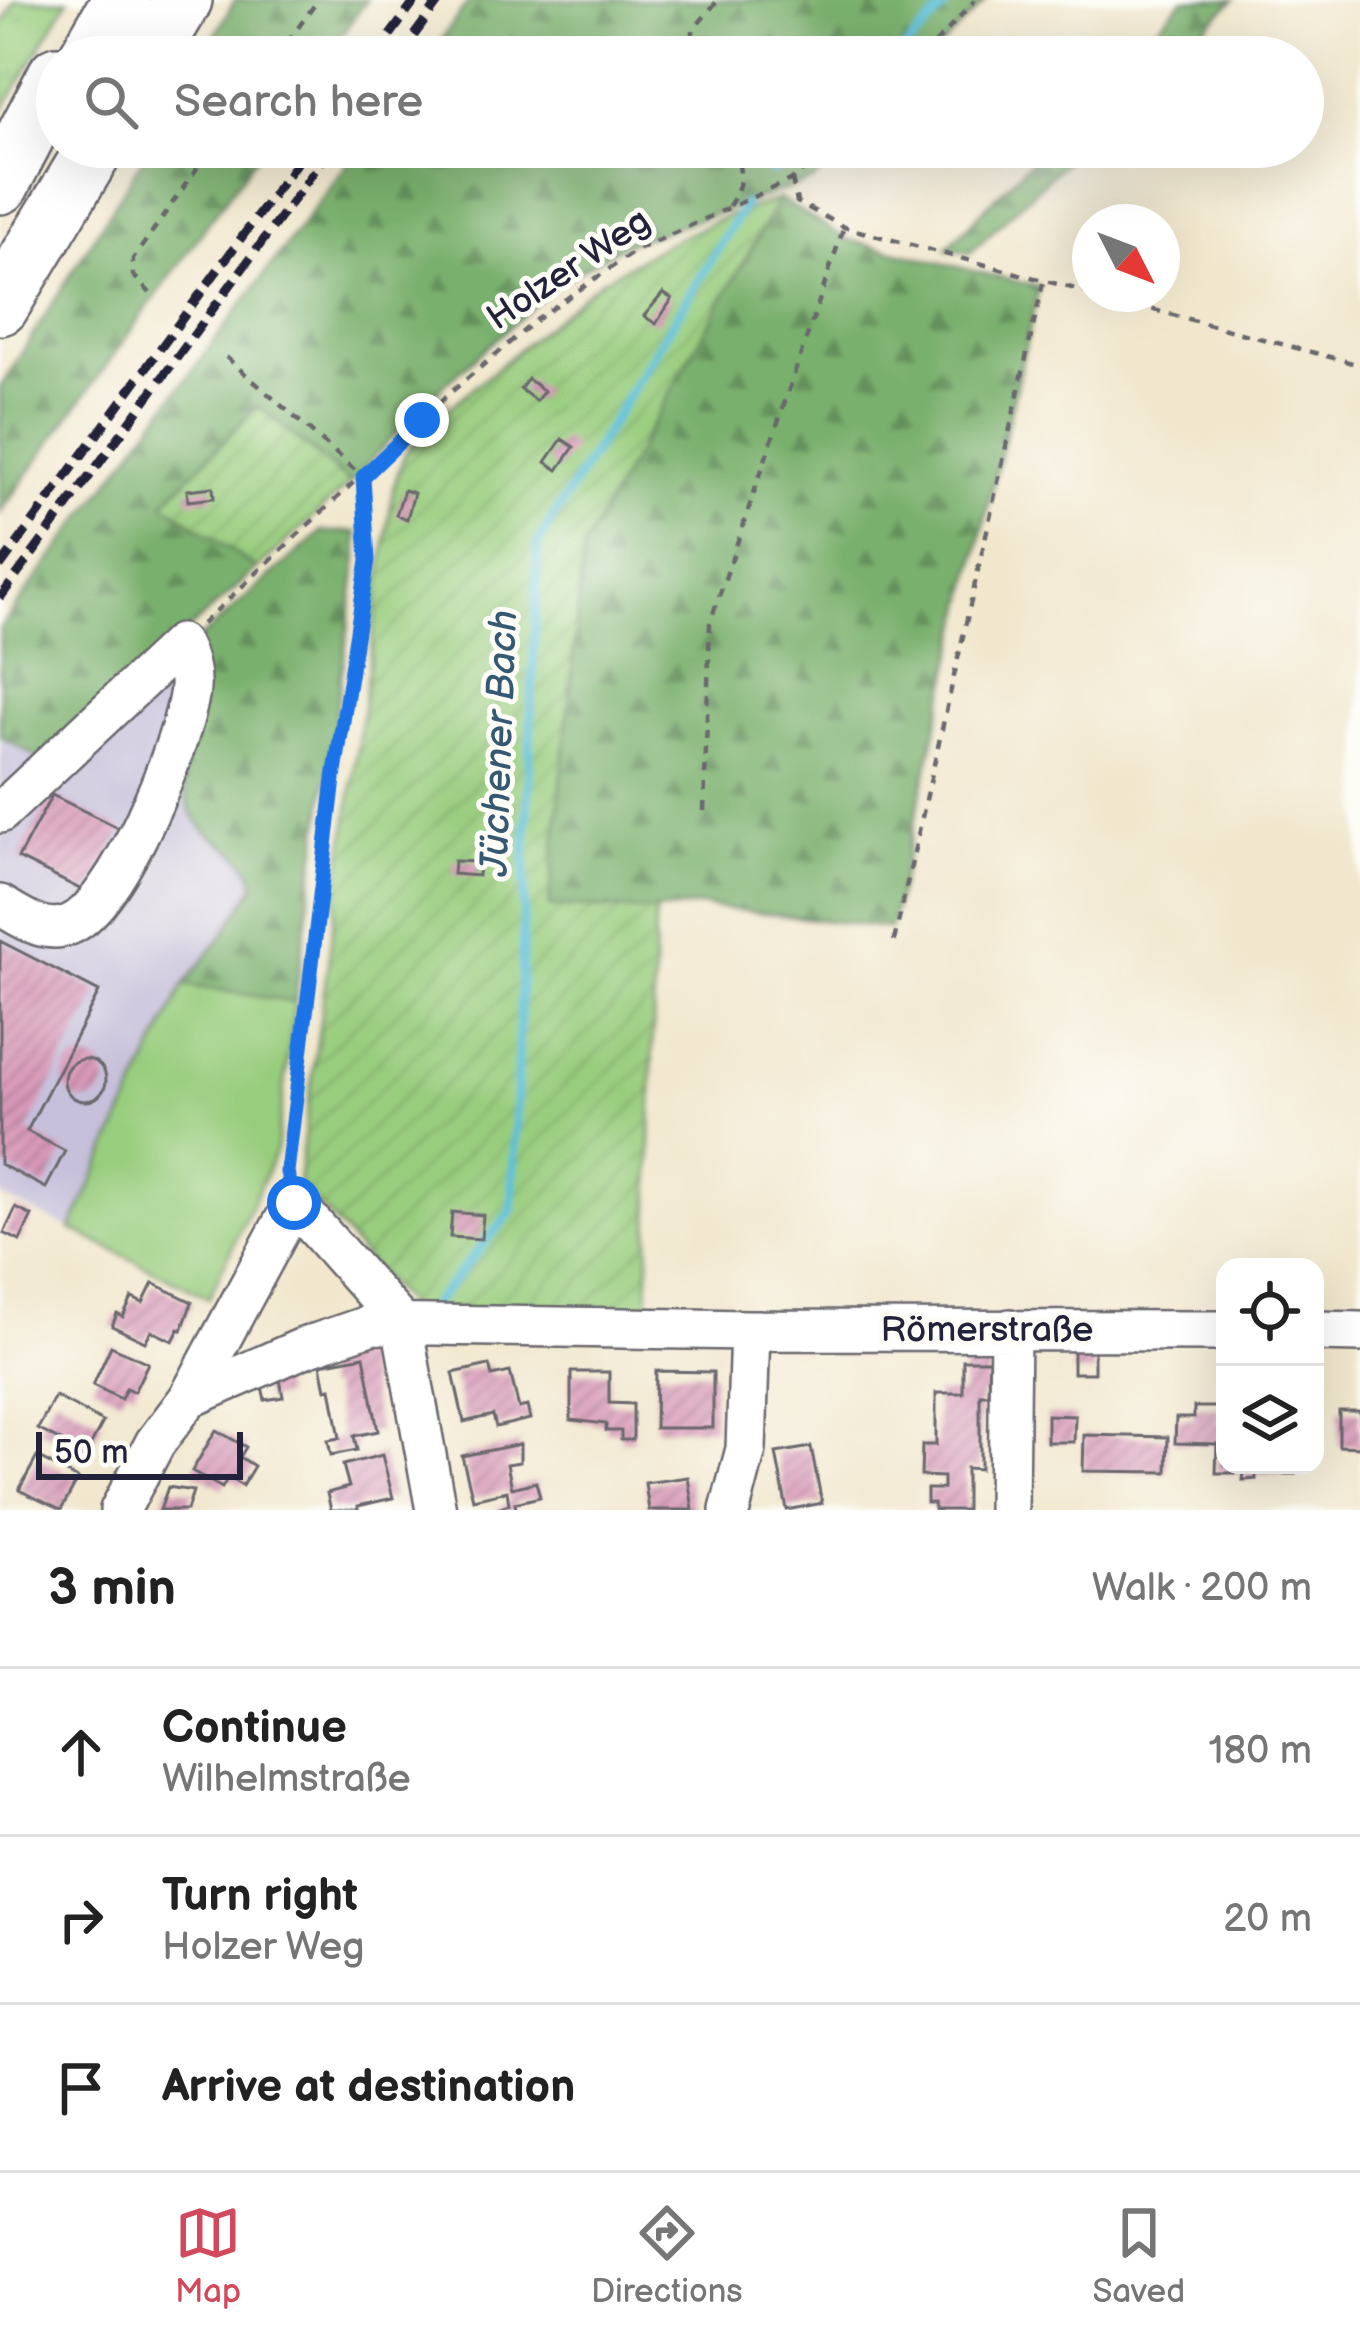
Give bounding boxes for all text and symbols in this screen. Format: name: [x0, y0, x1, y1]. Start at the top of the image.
search box: [36, 36, 1324, 168]
icon: search: [78, 69, 144, 135]
text: Search here: [174, 75, 423, 130]
street label: Holzer Weg: [479, 200, 659, 340]
north arrow: [1072, 204, 1180, 312]
route end: [395, 393, 449, 447]
water label: Jüchener Bach: [472, 609, 528, 878]
route start: [267, 1176, 321, 1230]
map controls: [1216, 1258, 1324, 1474]
button: locate: [1216, 1258, 1324, 1366]
street label: Römerstraße: [881, 1309, 1093, 1352]
button: layers: [1216, 1366, 1324, 1474]
scale bar: [36, 1426, 243, 1479]
text: 50 m: [54, 1433, 129, 1473]
text: 3 min: [48, 1558, 176, 1619]
text: Walk · 200 m: [1092, 1565, 1312, 1612]
text: Continue: [162, 1701, 347, 1756]
icon: ahead: [48, 1719, 114, 1785]
text: 180 m: [1208, 1728, 1312, 1775]
text: Wilhelmstraße: [162, 1756, 411, 1803]
text: Turn right: [162, 1869, 358, 1924]
icon: right: [48, 1887, 114, 1953]
text: 20 m: [1223, 1896, 1312, 1943]
text: Holzer Weg: [162, 1924, 365, 1971]
icon: arrive: [48, 2055, 114, 2121]
text: Arrive at destination: [162, 2060, 575, 2115]
tab: Map: [175, 2200, 241, 2312]
tab: Directions: [591, 2200, 743, 2312]
tab: Saved: [1092, 2200, 1185, 2312]

